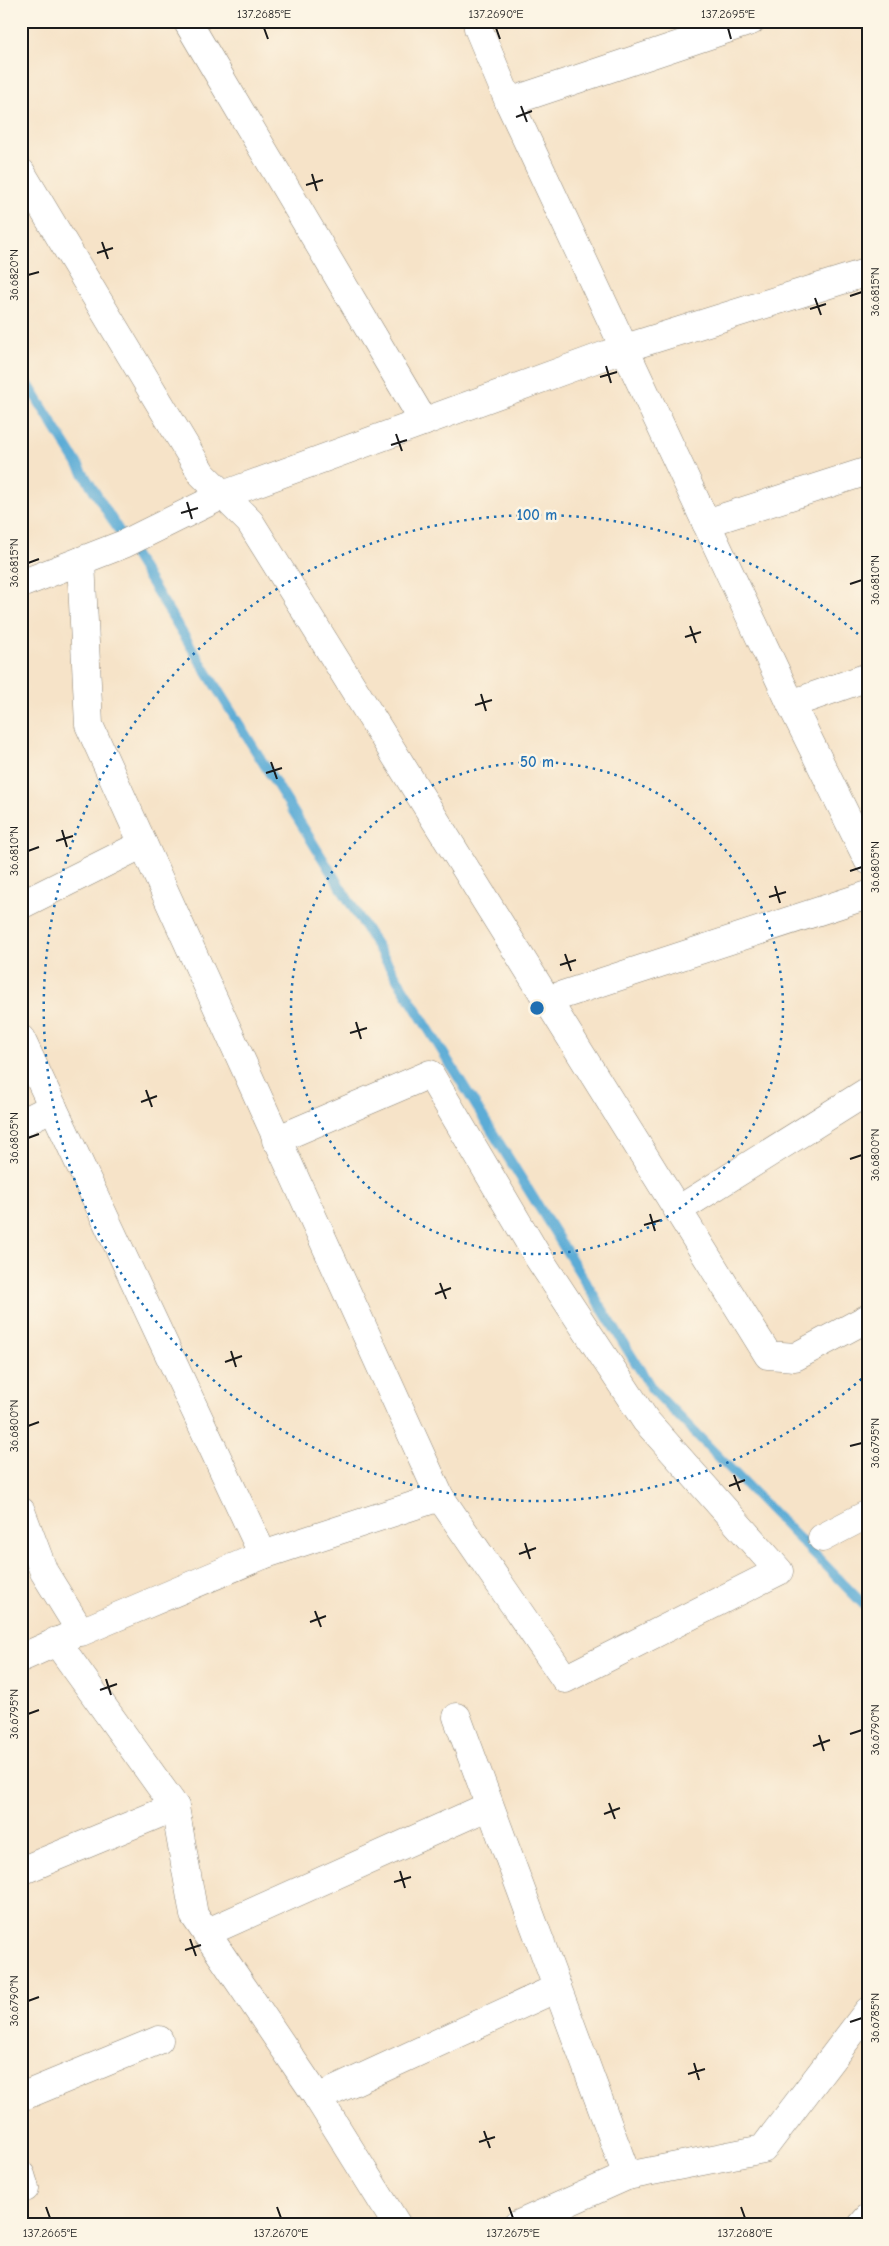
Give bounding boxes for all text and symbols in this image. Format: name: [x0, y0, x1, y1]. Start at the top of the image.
text: 137.2685°E: [237, 7, 291, 21]
text: 137.2690°E: [469, 7, 524, 21]
text: 137.2695°E: [701, 7, 755, 21]
text: 36.6820°N: [7, 249, 21, 301]
text: 36.6815°N: [868, 267, 882, 317]
text: 100 m: [517, 506, 557, 524]
text: 36.6815°N: [7, 538, 21, 588]
text: 36.6810°N: [868, 555, 882, 605]
text: 50 m: [520, 753, 554, 771]
text: 36.6810°N: [7, 826, 21, 876]
text: 36.6805°N: [868, 841, 882, 893]
centre of rings: [528, 999, 546, 1017]
text: 36.6805°N: [7, 1112, 21, 1164]
text: 36.6800°N: [868, 1129, 882, 1181]
text: 36.6800°N: [7, 1400, 21, 1452]
text: 36.6795°N: [868, 1418, 882, 1468]
text: 36.6795°N: [7, 1689, 21, 1739]
text: 36.6790°N: [868, 1704, 882, 1756]
text: 36.6790°N: [7, 1975, 21, 2027]
text: 36.6785°N: [868, 1993, 882, 2043]
text: 137.2665°E: [23, 2226, 77, 2240]
text: 137.2670°E: [254, 2226, 308, 2240]
text: 137.2675°E: [486, 2226, 540, 2240]
text: 137.2680°E: [718, 2226, 772, 2240]

